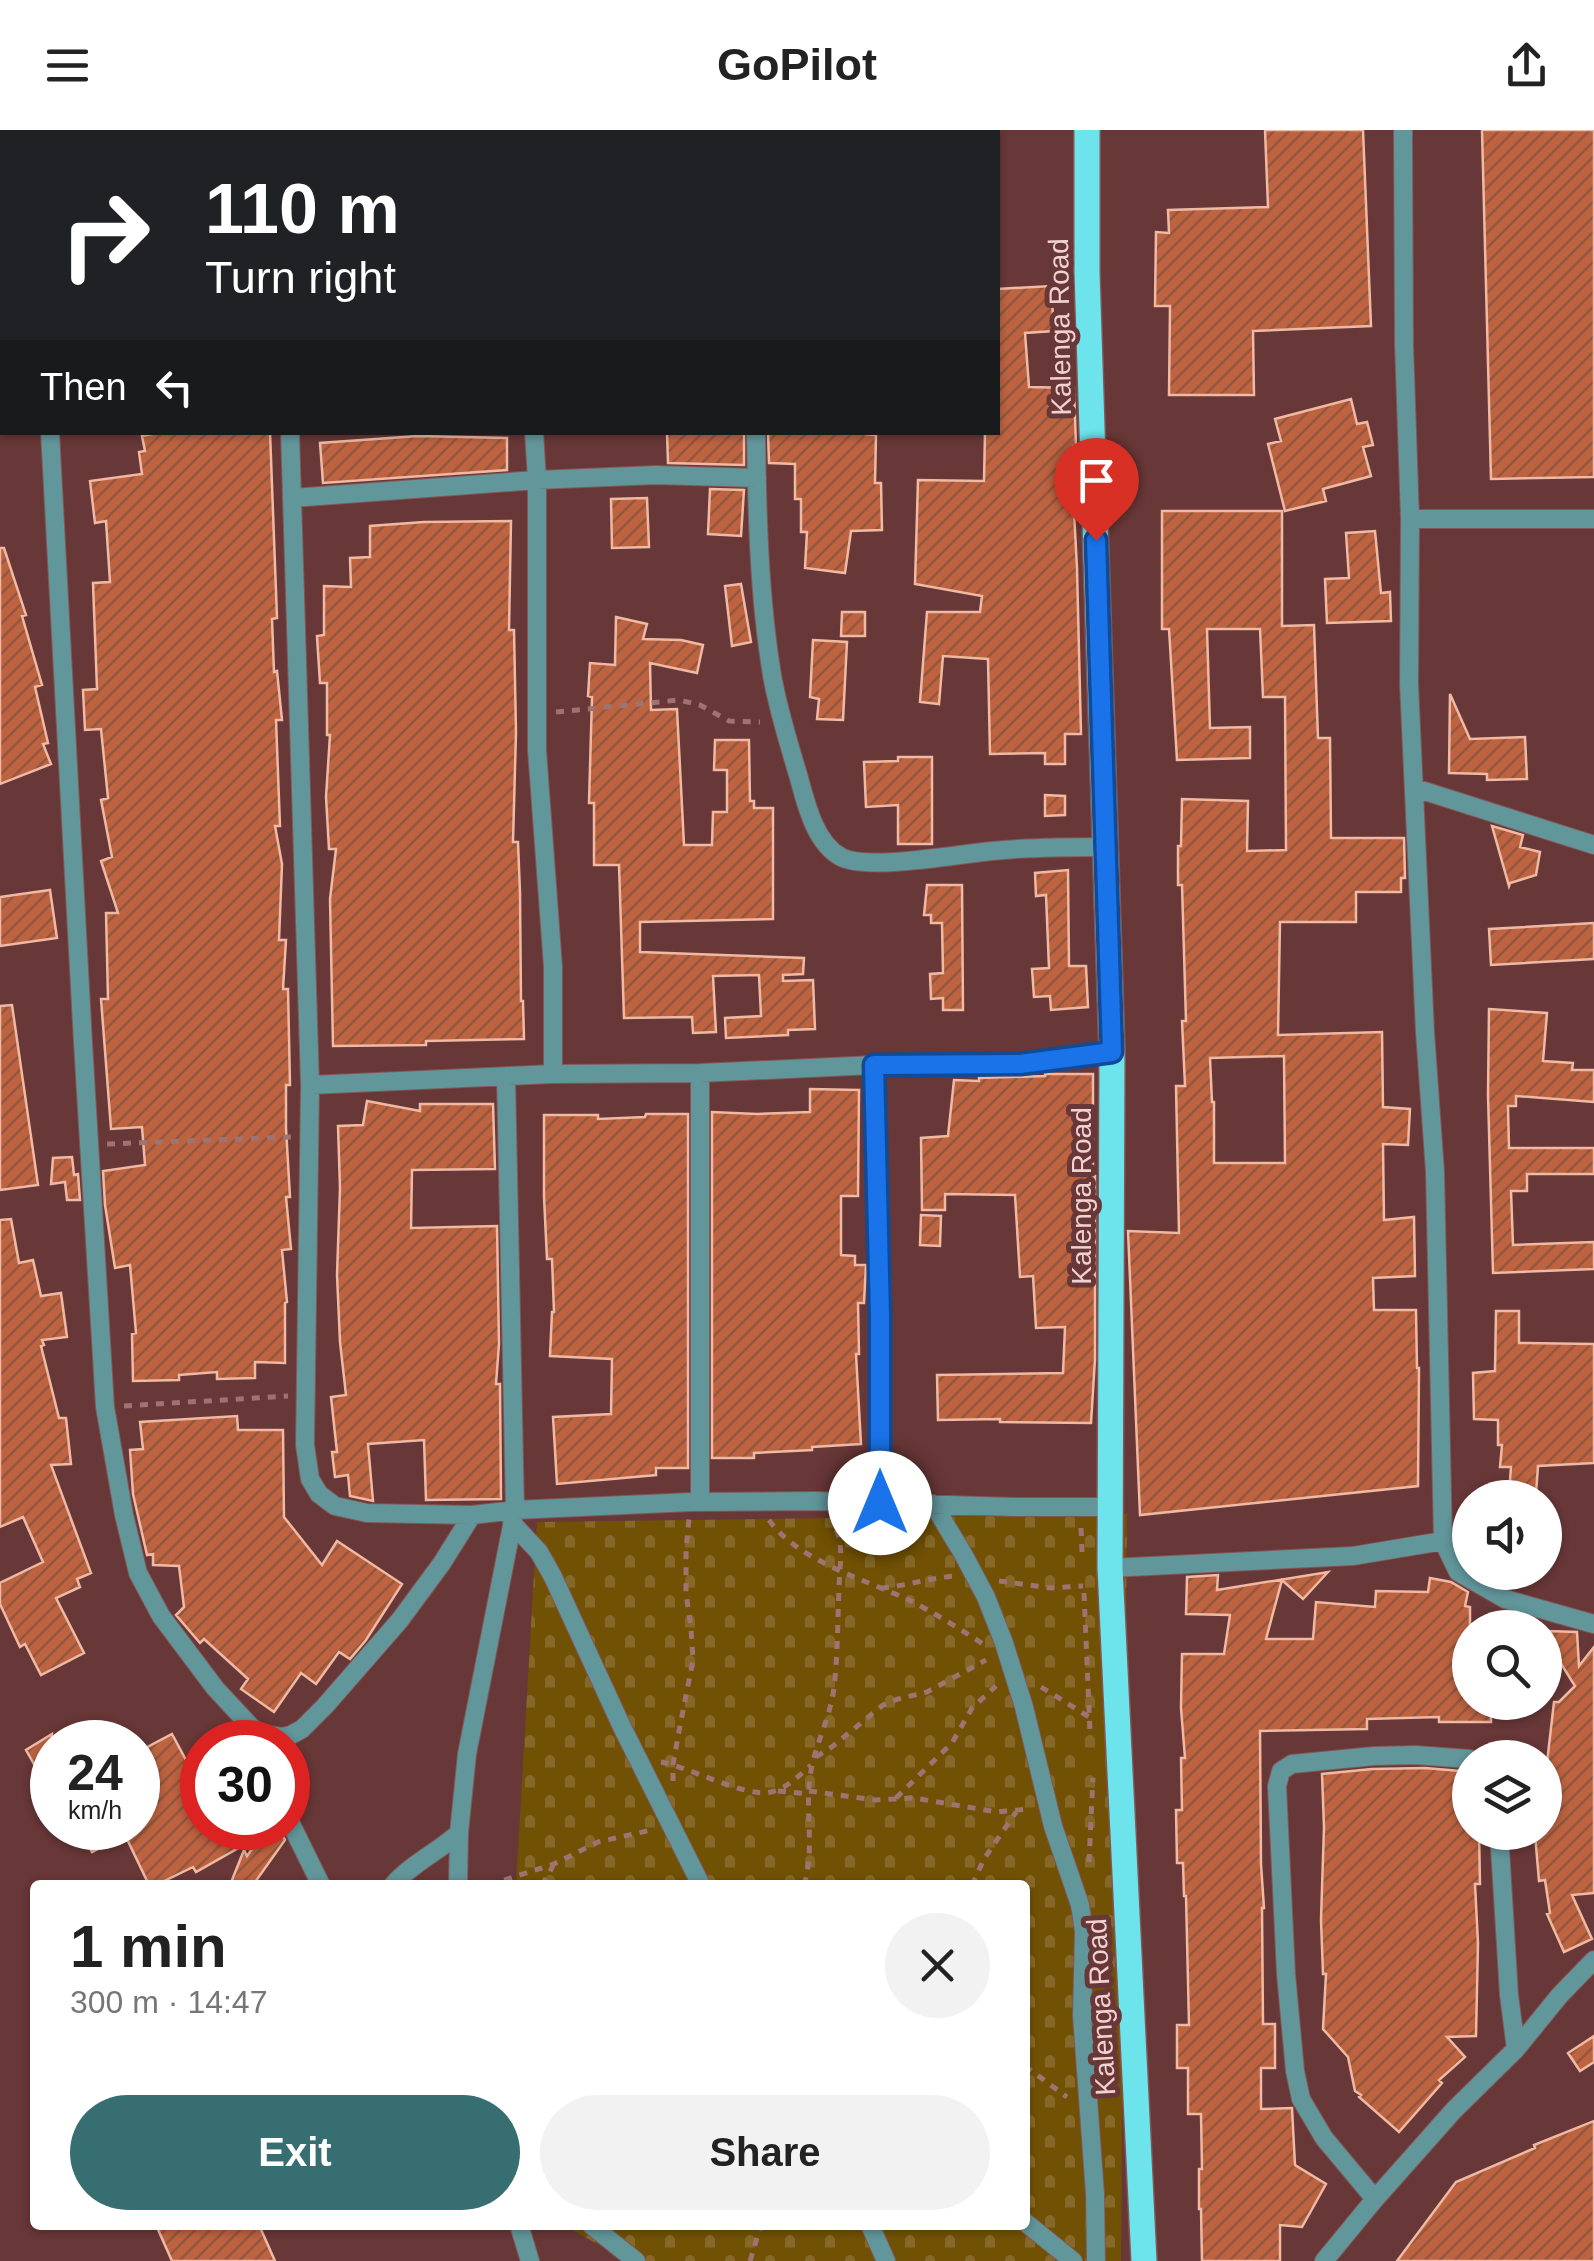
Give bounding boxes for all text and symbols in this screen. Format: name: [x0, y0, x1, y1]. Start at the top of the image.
icon: menu: [40, 38, 95, 93]
icon: share: [1499, 38, 1554, 93]
text: GoPilot: [717, 39, 877, 90]
icon: right: [40, 170, 170, 300]
text: 110 m: [205, 170, 400, 248]
street label: Kalenga Road: [1043, 238, 1077, 416]
text: Turn right: [205, 252, 396, 303]
icon: left: [147, 360, 202, 415]
text: Then: [40, 366, 127, 408]
pin: [1054, 438, 1139, 541]
icon: arrive: [1069, 453, 1124, 508]
street label: Kalenga Road: [1066, 1107, 1097, 1285]
position arrow: [828, 1451, 932, 1555]
map controls: [1452, 1480, 1562, 1850]
button: sound: [1452, 1480, 1562, 1590]
button: search: [1452, 1610, 1562, 1720]
speed limit sign: 30: [180, 1720, 310, 1850]
button: layers: [1452, 1740, 1562, 1850]
text: 24: [67, 1745, 123, 1801]
text: km/h: [68, 1796, 122, 1824]
text: 1 min: [70, 1913, 227, 1980]
button: close: [885, 1913, 990, 2018]
street label: Kalenga Road: [1081, 1918, 1121, 2096]
text: 300 m · 14:47: [70, 1984, 267, 2020]
button: Exit: [70, 2095, 520, 2210]
button: Share: [540, 2095, 990, 2210]

